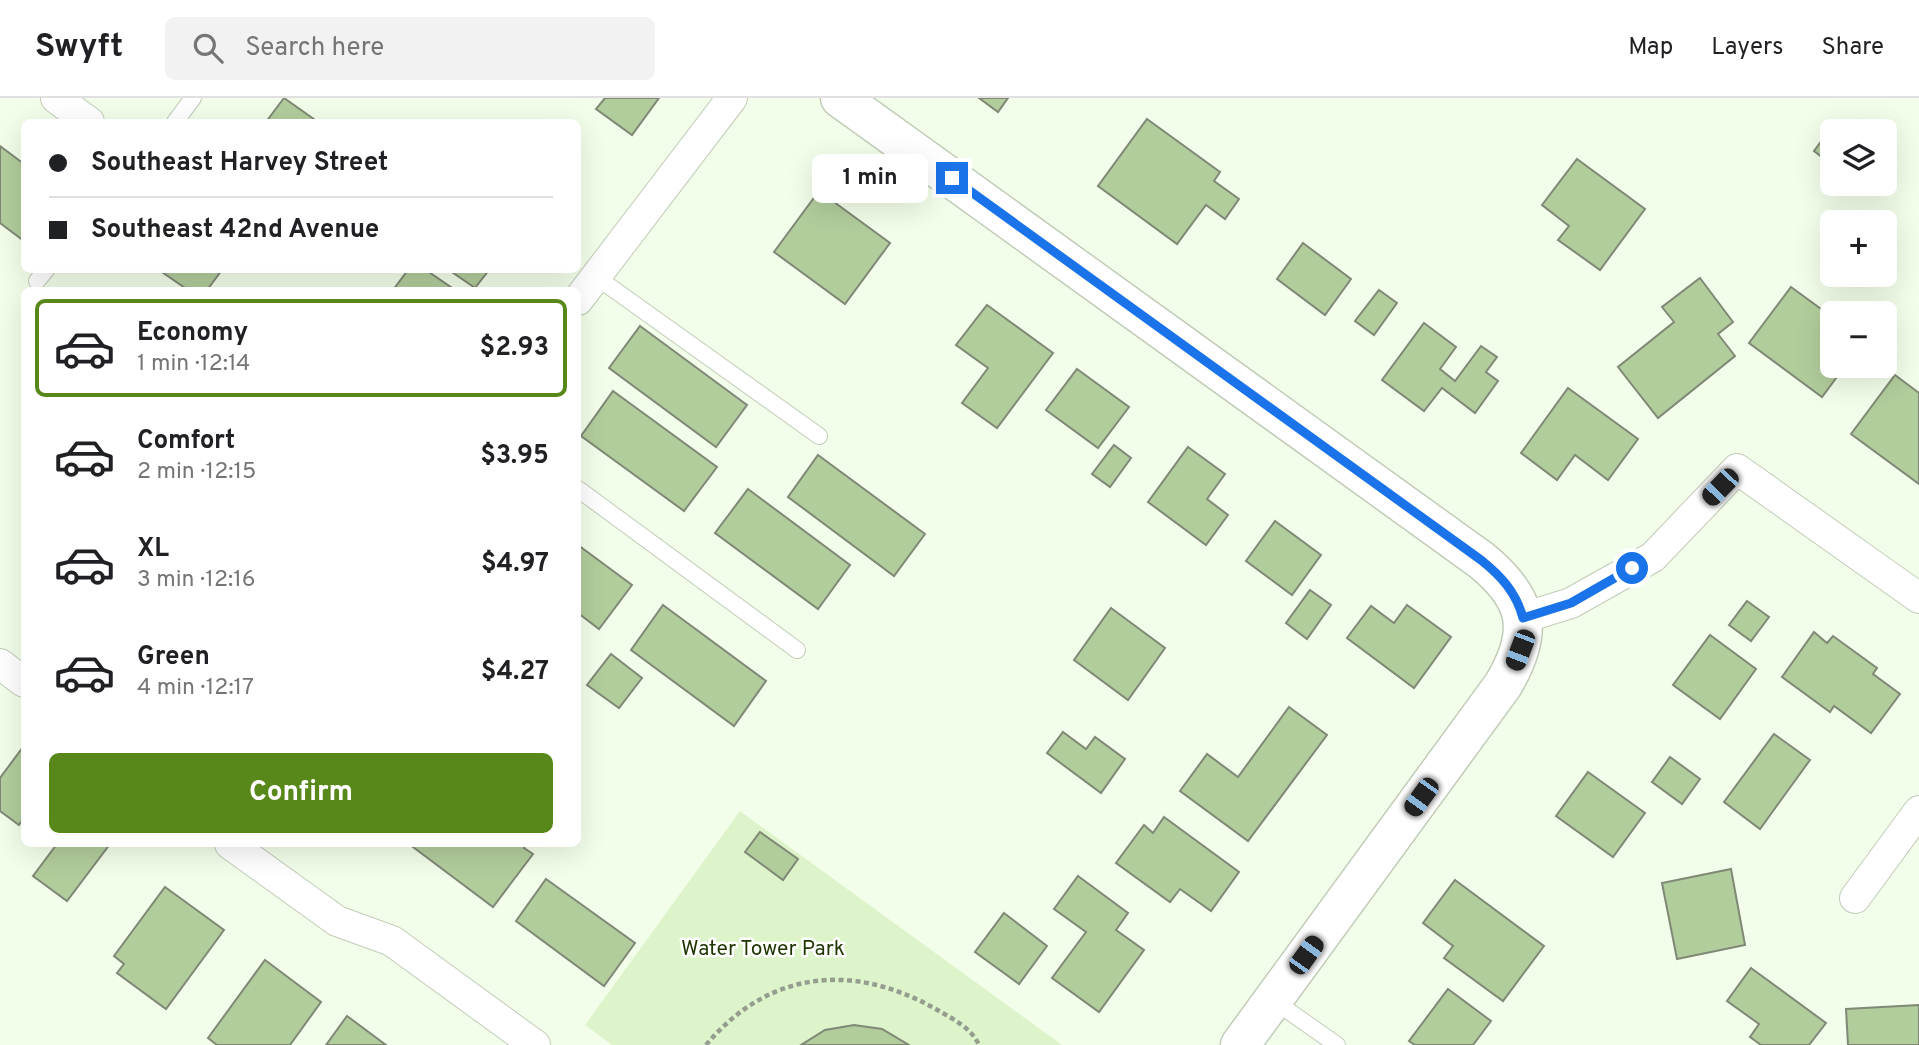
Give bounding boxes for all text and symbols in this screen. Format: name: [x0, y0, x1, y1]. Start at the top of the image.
search box: [165, 17, 655, 80]
text: Swyft: [35, 27, 123, 69]
icon: search: [189, 29, 227, 67]
text: Search here: [245, 32, 384, 65]
text: Map: [1628, 33, 1673, 63]
text: Layers: [1711, 33, 1783, 63]
text: Share: [1821, 33, 1884, 63]
map controls: [1820, 119, 1897, 378]
button: layers: [1820, 119, 1897, 196]
text: Southeast Harvey Street: [91, 147, 388, 180]
callout: 1 min: [812, 154, 928, 202]
route end: [936, 162, 968, 194]
text: 1 min: [842, 164, 898, 193]
button: +: [1820, 210, 1897, 287]
text: Southeast 42nd Avenue: [91, 214, 379, 247]
button: −: [1820, 301, 1897, 378]
icon: car: [53, 317, 116, 380]
text: Economy: [137, 317, 248, 350]
text: $2.93: [480, 332, 549, 365]
text: 1 min · 12:14: [137, 350, 250, 379]
icon: car: [53, 425, 116, 488]
text: Comfort: [137, 425, 235, 458]
text: $3.95: [480, 440, 549, 473]
text: 2 min · 12:15: [137, 458, 256, 487]
car: [1698, 465, 1743, 509]
icon: car: [53, 533, 116, 596]
text: XL: [137, 533, 169, 566]
text: $4.97: [481, 548, 549, 581]
route start: [1616, 552, 1648, 584]
text: 3 min · 12:16: [137, 566, 255, 595]
car: [1503, 627, 1538, 673]
icon: car: [53, 641, 116, 704]
text: Green: [137, 641, 210, 674]
text: $4.27: [481, 656, 549, 689]
text: 4 min · 12:17: [137, 674, 254, 703]
button: Confirm: [49, 753, 553, 833]
car: [1401, 774, 1442, 820]
car: [1286, 932, 1327, 978]
park label: Water Tower Park: [681, 936, 845, 963]

